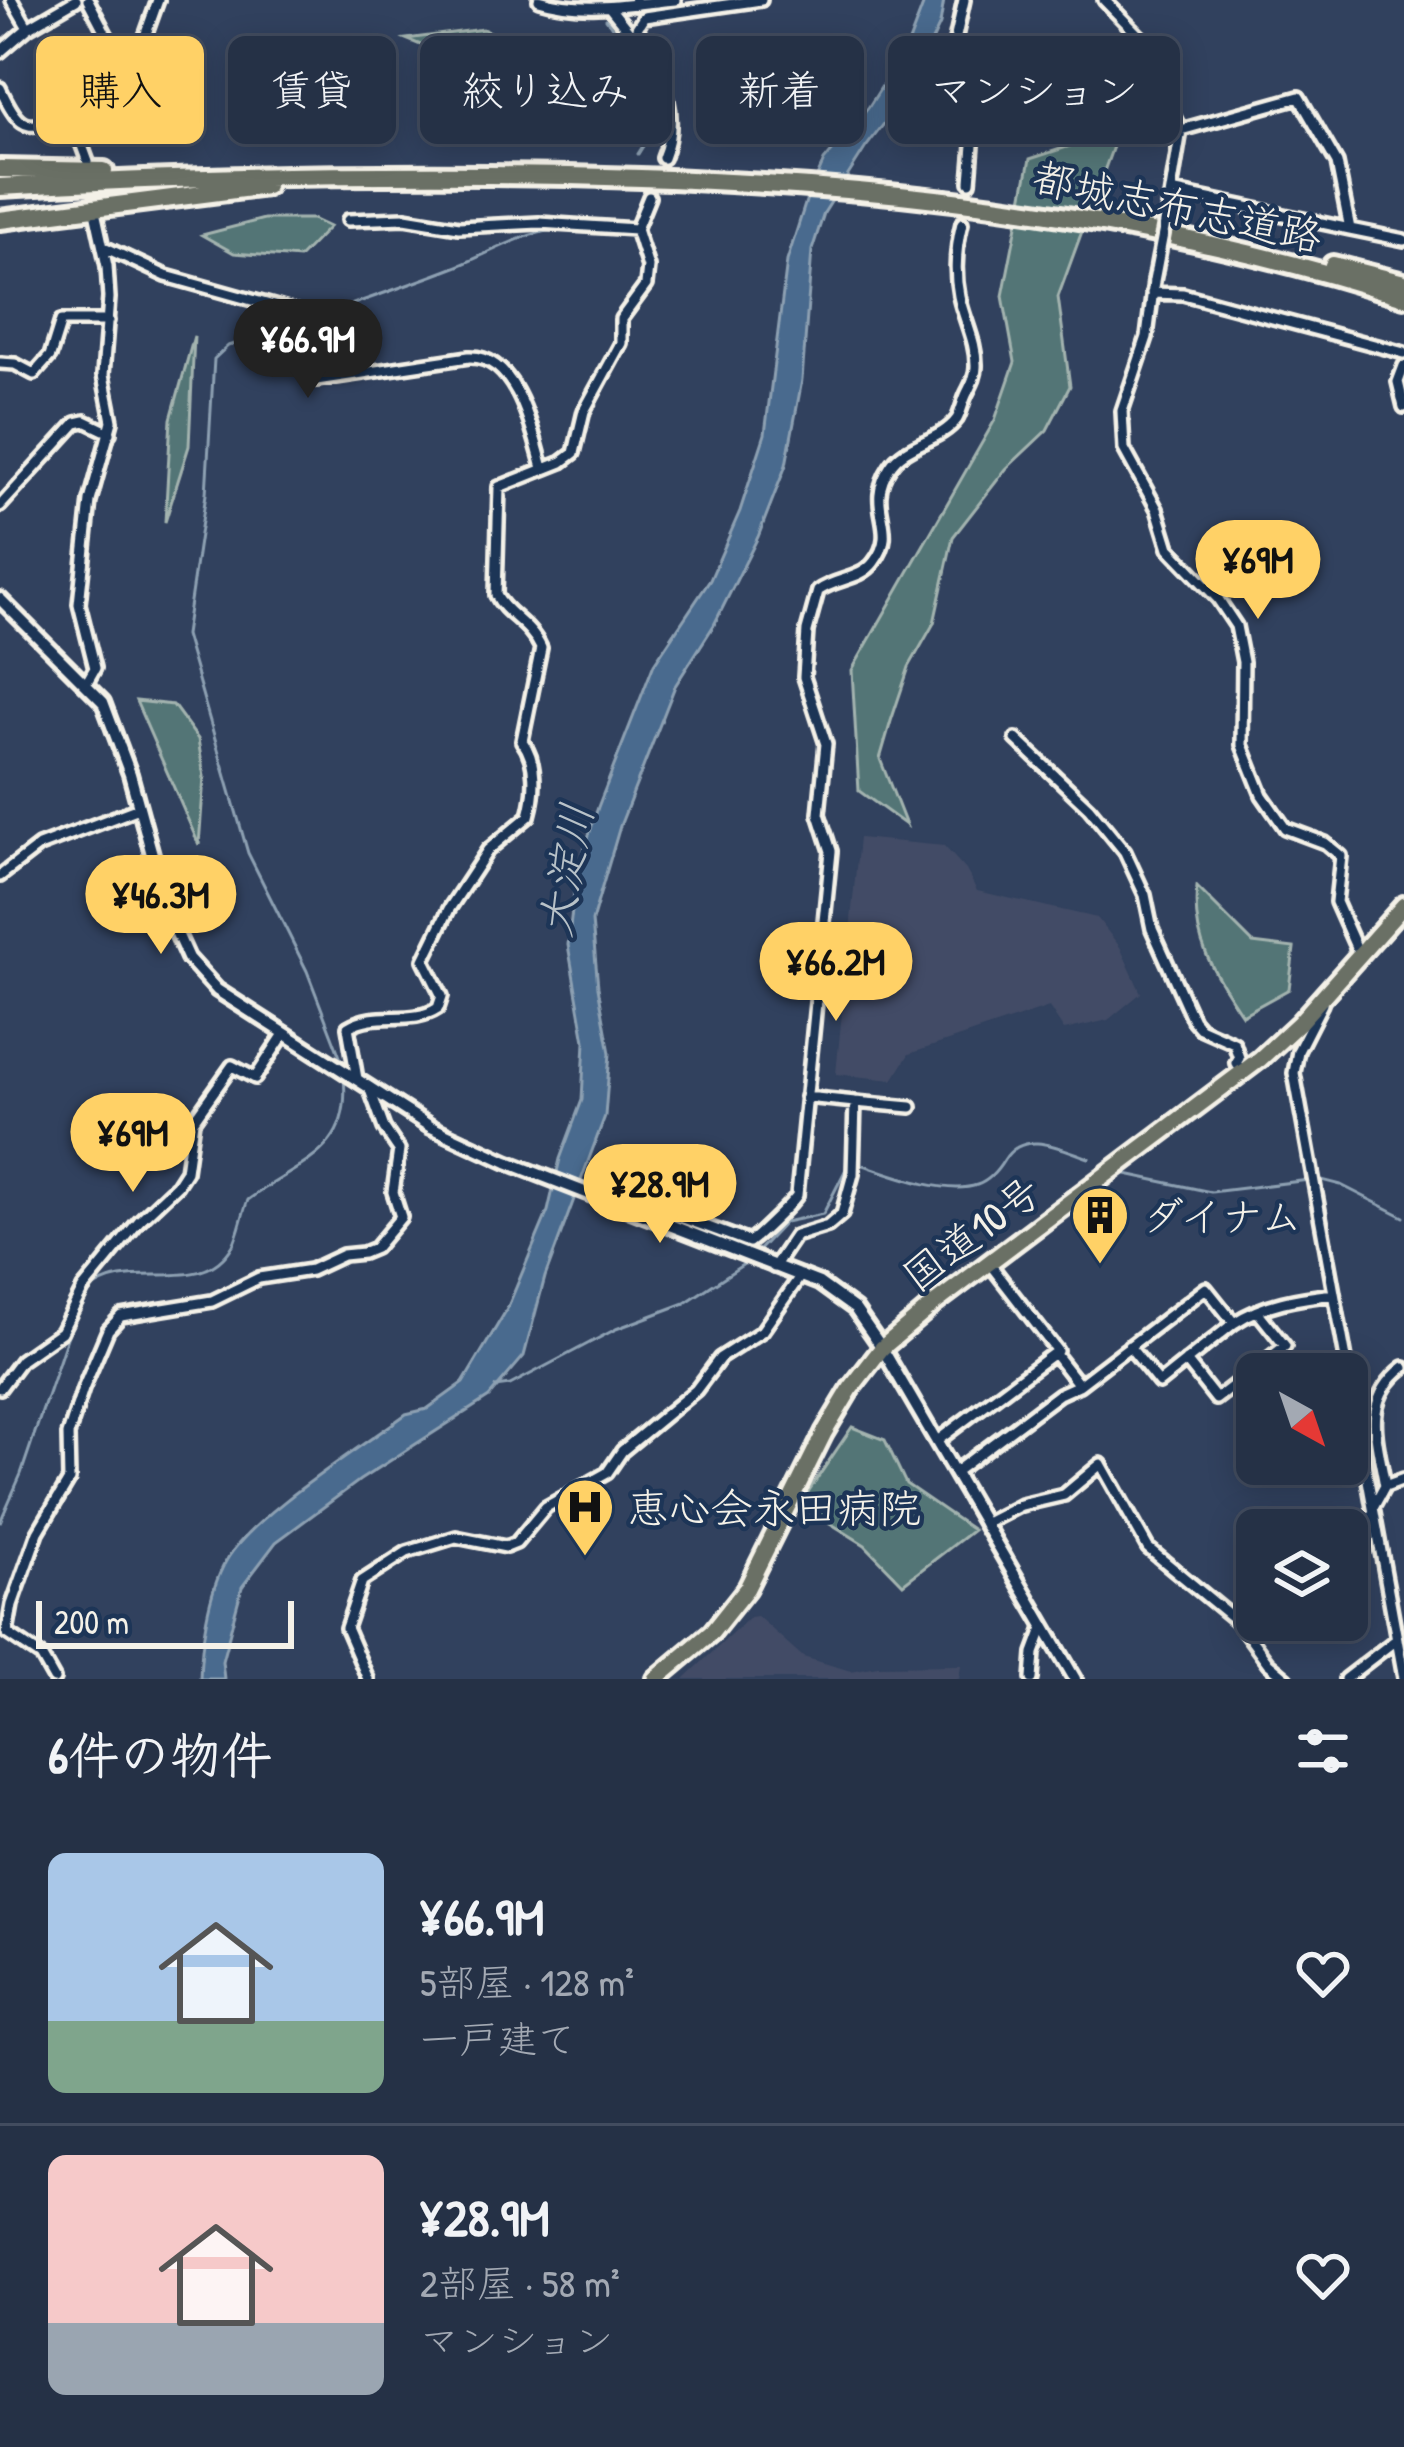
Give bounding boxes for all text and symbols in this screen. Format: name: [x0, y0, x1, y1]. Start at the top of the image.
chip: 購入: [36, 36, 204, 144]
chip: 賃貸: [228, 36, 396, 144]
chip: 絞り込み: [420, 36, 672, 144]
chip: 新着: [696, 36, 864, 144]
chip: マンション: [888, 36, 1180, 144]
street label: 都城志布志道路: [1028, 148, 1328, 264]
pin: ¥66.9M: [210, 299, 406, 401]
text: ¥66.9M: [260, 311, 356, 364]
pin: ¥69M: [1187, 520, 1329, 622]
text: ¥69M: [1222, 532, 1294, 585]
water label: 大淀川: [523, 798, 607, 942]
pin: ¥46.3M: [63, 855, 259, 957]
text: ¥46.3M: [112, 867, 210, 920]
pin: ¥66.2M: [738, 922, 934, 1024]
text: ¥66.2M: [786, 934, 886, 987]
pin: ¥69M: [62, 1093, 204, 1195]
text: ¥69M: [97, 1105, 169, 1158]
pin: ¥28.9M: [562, 1144, 758, 1246]
text: ¥28.9M: [610, 1156, 710, 1209]
street label: 国道10号: [890, 1162, 1052, 1304]
building icon: ダイナム: [1069, 1184, 1131, 1266]
place label: ダイナム: [1142, 1187, 1302, 1244]
north arrow: [1236, 1353, 1368, 1485]
map controls: [1236, 1353, 1368, 1641]
hospital icon: 恵心会永田病院: [554, 1476, 616, 1558]
place label: 恵心会永田病院: [627, 1479, 921, 1536]
button: layers: [1236, 1509, 1368, 1641]
scale bar: [36, 1595, 294, 1648]
text: 200 m: [54, 1600, 129, 1644]
icon: filters: [1290, 1718, 1356, 1784]
text: 6件の物件: [48, 1720, 272, 1789]
text: ¥66.9M: [420, 1882, 544, 1951]
icon: home: [144, 1901, 288, 2045]
icon: heart: [1290, 1940, 1356, 2006]
text: 5部屋 · 128 m²: [420, 1955, 634, 2008]
text: 一戸建て: [420, 2012, 576, 2065]
text: ¥28.9M: [420, 2183, 550, 2252]
icon: home: [144, 2203, 288, 2347]
icon: heart: [1290, 2242, 1356, 2308]
text: 2部屋 · 58 m²: [420, 2256, 620, 2309]
text: マンション: [420, 2313, 613, 2366]

